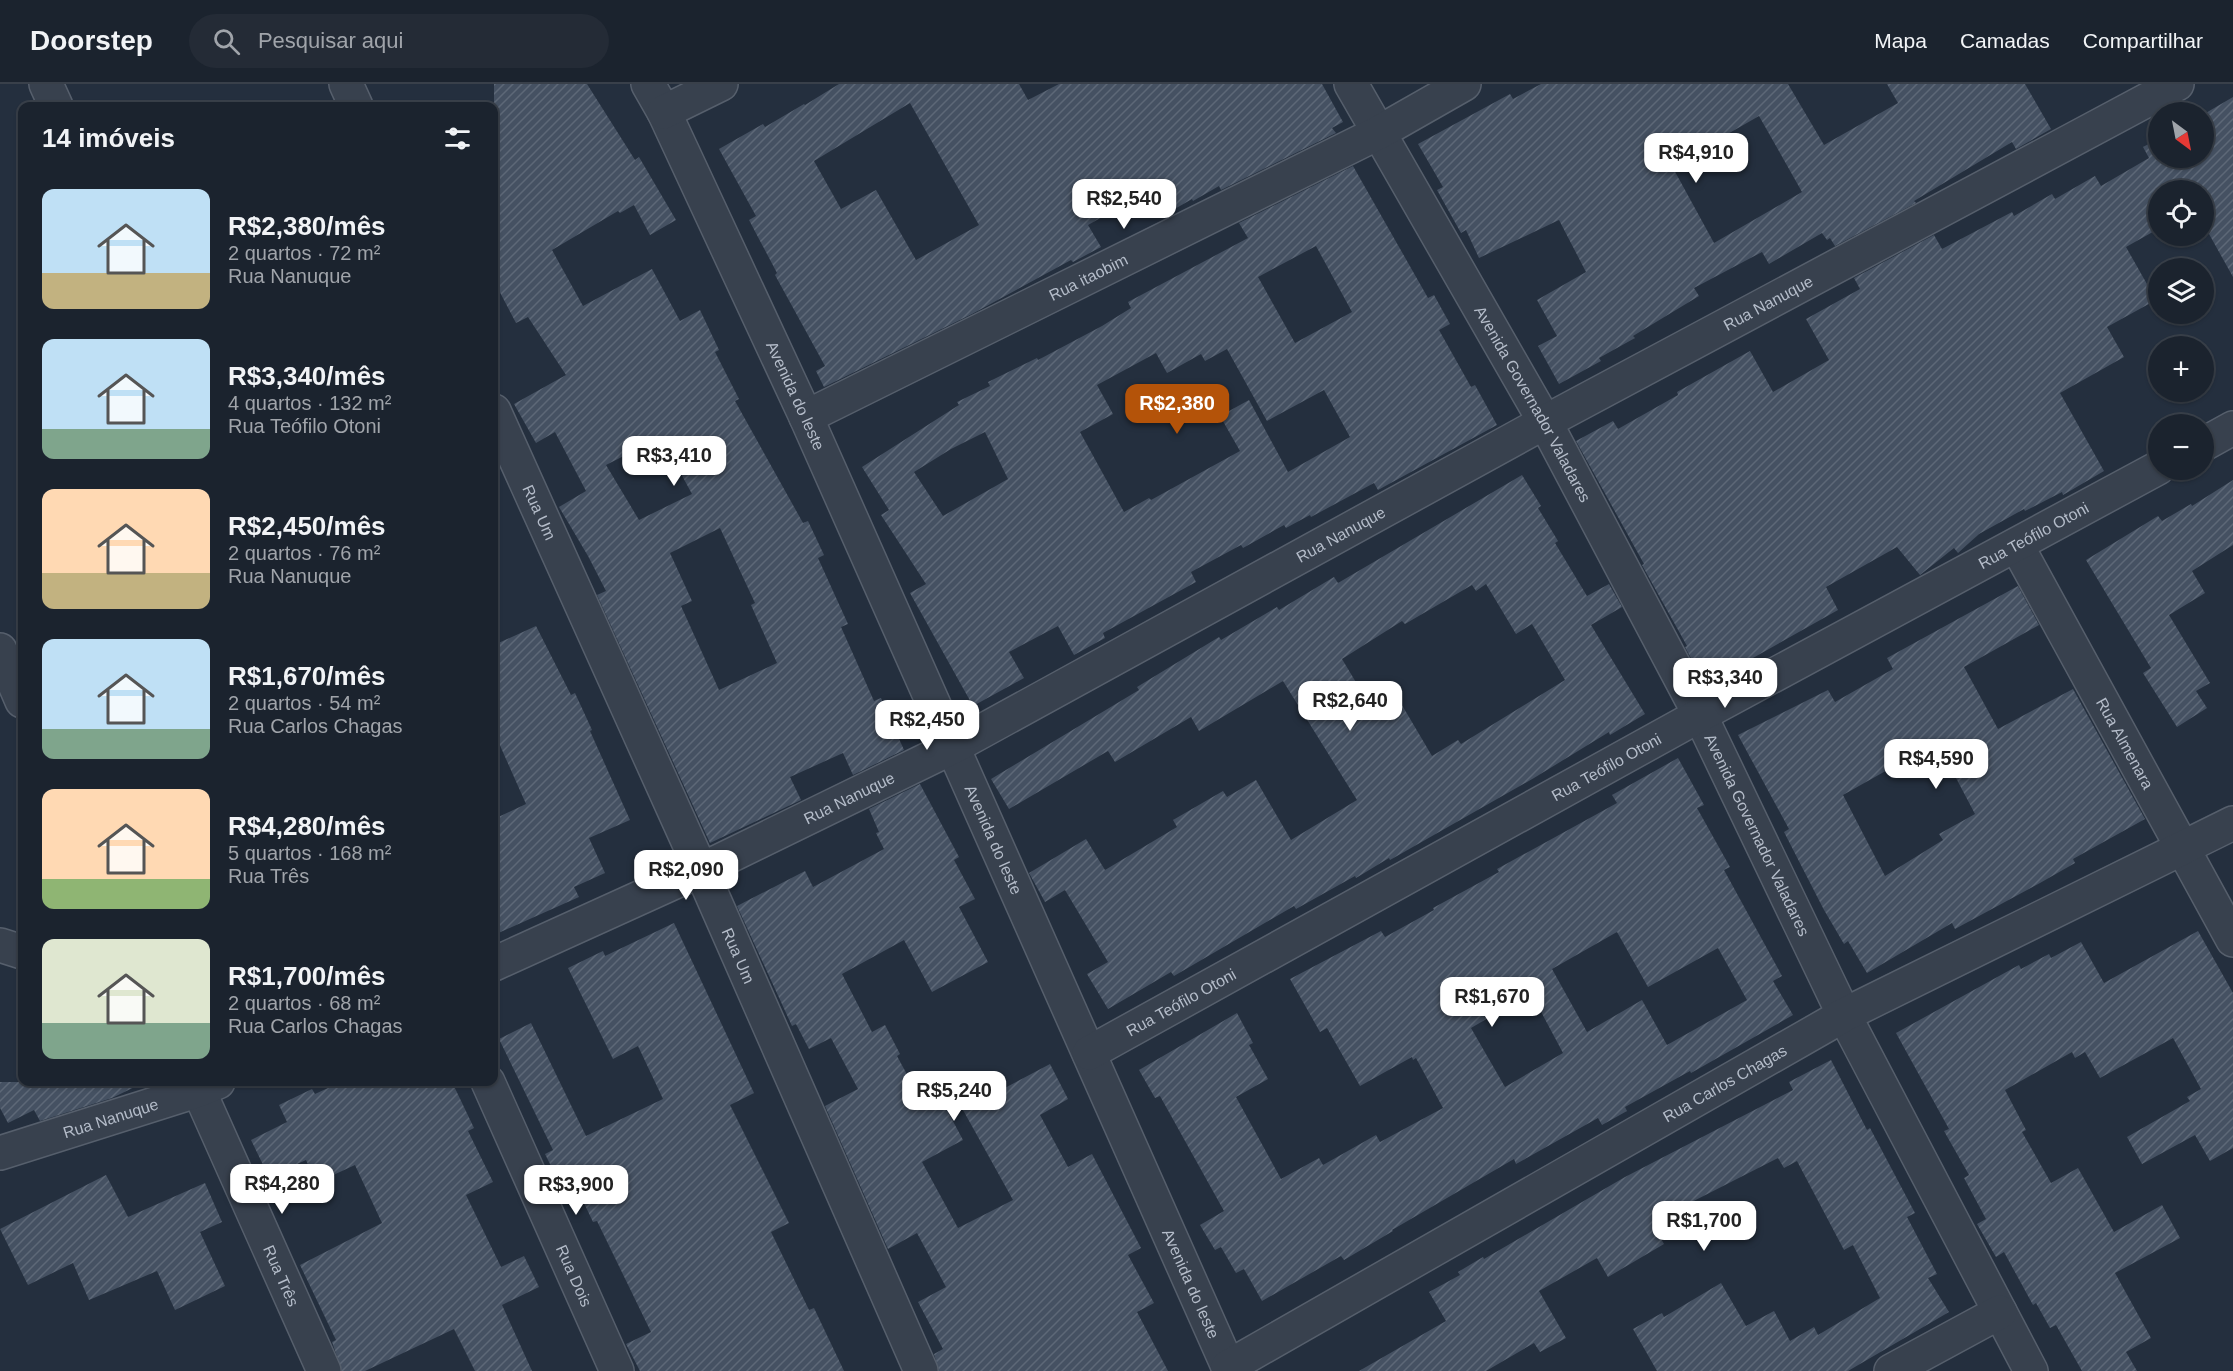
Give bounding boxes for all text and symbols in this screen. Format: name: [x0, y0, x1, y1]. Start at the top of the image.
search box: [189, 14, 609, 68]
text: Doorstep: [30, 25, 153, 56]
icon: search: [210, 25, 243, 58]
text: Pesquisar aqui: [258, 28, 403, 53]
text: Mapa: [1874, 29, 1927, 52]
text: Camadas: [1960, 29, 2050, 52]
text: Compartilhar: [2083, 29, 2203, 52]
north arrow: [2148, 102, 2214, 168]
map controls: [2148, 102, 2214, 480]
icon: filters: [441, 122, 474, 155]
text: 14 imóveis: [42, 123, 175, 153]
pin: R$4,910: [1641, 133, 1751, 184]
text: R$4,910: [1658, 141, 1734, 163]
pin: R$2,540: [1069, 179, 1179, 230]
button: locate: [2148, 180, 2214, 246]
text: R$2,540: [1086, 187, 1162, 209]
text: R$2,380/mês: [228, 211, 386, 241]
icon: home: [90, 213, 162, 285]
text: 2 quartos · 72 m²: [228, 242, 380, 264]
street label: Rua itaobim: [1046, 251, 1130, 304]
button: layers: [2148, 258, 2214, 324]
text: Rua Nanuque: [228, 265, 351, 287]
street label: Rua Nanuque: [1721, 272, 1816, 334]
street label: Avenida Governador Valadares: [1471, 303, 1594, 505]
button: +: [2148, 336, 2214, 402]
street label: Avenida do leste: [763, 339, 828, 453]
text: R$3,340/mês: [228, 361, 386, 391]
icon: home: [90, 363, 162, 435]
pin: R$2,380: [1122, 384, 1232, 435]
text: 4 quartos · 132 m²: [228, 392, 391, 414]
text: R$2,380: [1139, 392, 1215, 414]
button: −: [2148, 414, 2214, 480]
text: Rua Teófilo Otoni: [228, 415, 381, 437]
pin: R$3,410: [619, 436, 729, 487]
text: R$3,410: [636, 444, 712, 466]
street label: Rua Um: [519, 482, 559, 543]
street label: Rua Teófilo Otoni: [1976, 499, 2092, 572]
street label: Rua Nanuque: [1293, 503, 1388, 566]
text: R$2,450/mês: [228, 511, 386, 541]
icon: home: [90, 513, 162, 585]
text: 2 quartos · 76 m²: [228, 542, 380, 564]
text: Rua Nanuque: [228, 565, 351, 587]
pin: R$3,340: [1670, 658, 1780, 709]
text: R$1,670/mês: [228, 661, 386, 691]
icon: home: [90, 663, 162, 735]
text: R$3,340: [1687, 666, 1763, 688]
pin: R$2,640: [1295, 681, 1405, 732]
text: R$2,640: [1312, 689, 1388, 711]
text: 2 quartos · 54 m²: [228, 692, 380, 714]
street label: Rua Almenara: [2093, 695, 2157, 792]
pin: R$2,450: [872, 700, 982, 751]
text: R$2,450: [889, 708, 965, 730]
text: Rua Carlos Chagas: [228, 715, 403, 737]
street label: Rua Teófilo Otoni: [1549, 730, 1664, 804]
street label: Avenida Governador Valadares: [1701, 731, 1813, 939]
pin: R$4,590: [1881, 739, 1991, 790]
text: R$4,590: [1898, 747, 1974, 769]
street label: Rua Nanuque: [801, 769, 897, 828]
street label: Avenida do leste: [962, 782, 1025, 897]
text: R$4,280/mês: [228, 811, 386, 841]
icon: home: [90, 813, 162, 885]
text: 5 quartos · 168 m²: [228, 842, 391, 864]
pin: R$2,090: [631, 850, 741, 901]
text: R$2,090: [648, 858, 724, 880]
text: Rua Três: [228, 865, 309, 887]
street label: Rua Um: [719, 925, 758, 986]
text: R$1,700/mês: [228, 961, 386, 991]
icon: home: [90, 963, 162, 1035]
street label: Rua Teófilo Otoni: [1123, 966, 1239, 1040]
pin: R$1,670: [1437, 977, 1547, 1028]
text: R$1,670: [1454, 985, 1530, 1007]
text: 2 quartos · 68 m²: [228, 992, 380, 1014]
text: Rua Carlos Chagas: [228, 1015, 403, 1037]
street label: Rua Carlos Chagas: [1660, 1042, 1790, 1126]
pin: R$5,240: [899, 1071, 1009, 1122]
text: R$5,240: [916, 1079, 992, 1101]
street label: Rua Nanuque: [61, 1095, 161, 1141]
pin: R$4,280: [227, 1164, 337, 1215]
pin: R$3,900: [521, 1165, 631, 1216]
text: R$4,280: [244, 1172, 320, 1194]
text: R$3,900: [538, 1173, 614, 1195]
pin: R$1,700: [1649, 1201, 1759, 1252]
text: R$1,700: [1666, 1209, 1742, 1231]
street label: Avenida do leste: [1159, 1226, 1222, 1341]
street label: Rua Dois: [553, 1242, 595, 1309]
street label: Rua Três: [260, 1243, 302, 1309]

